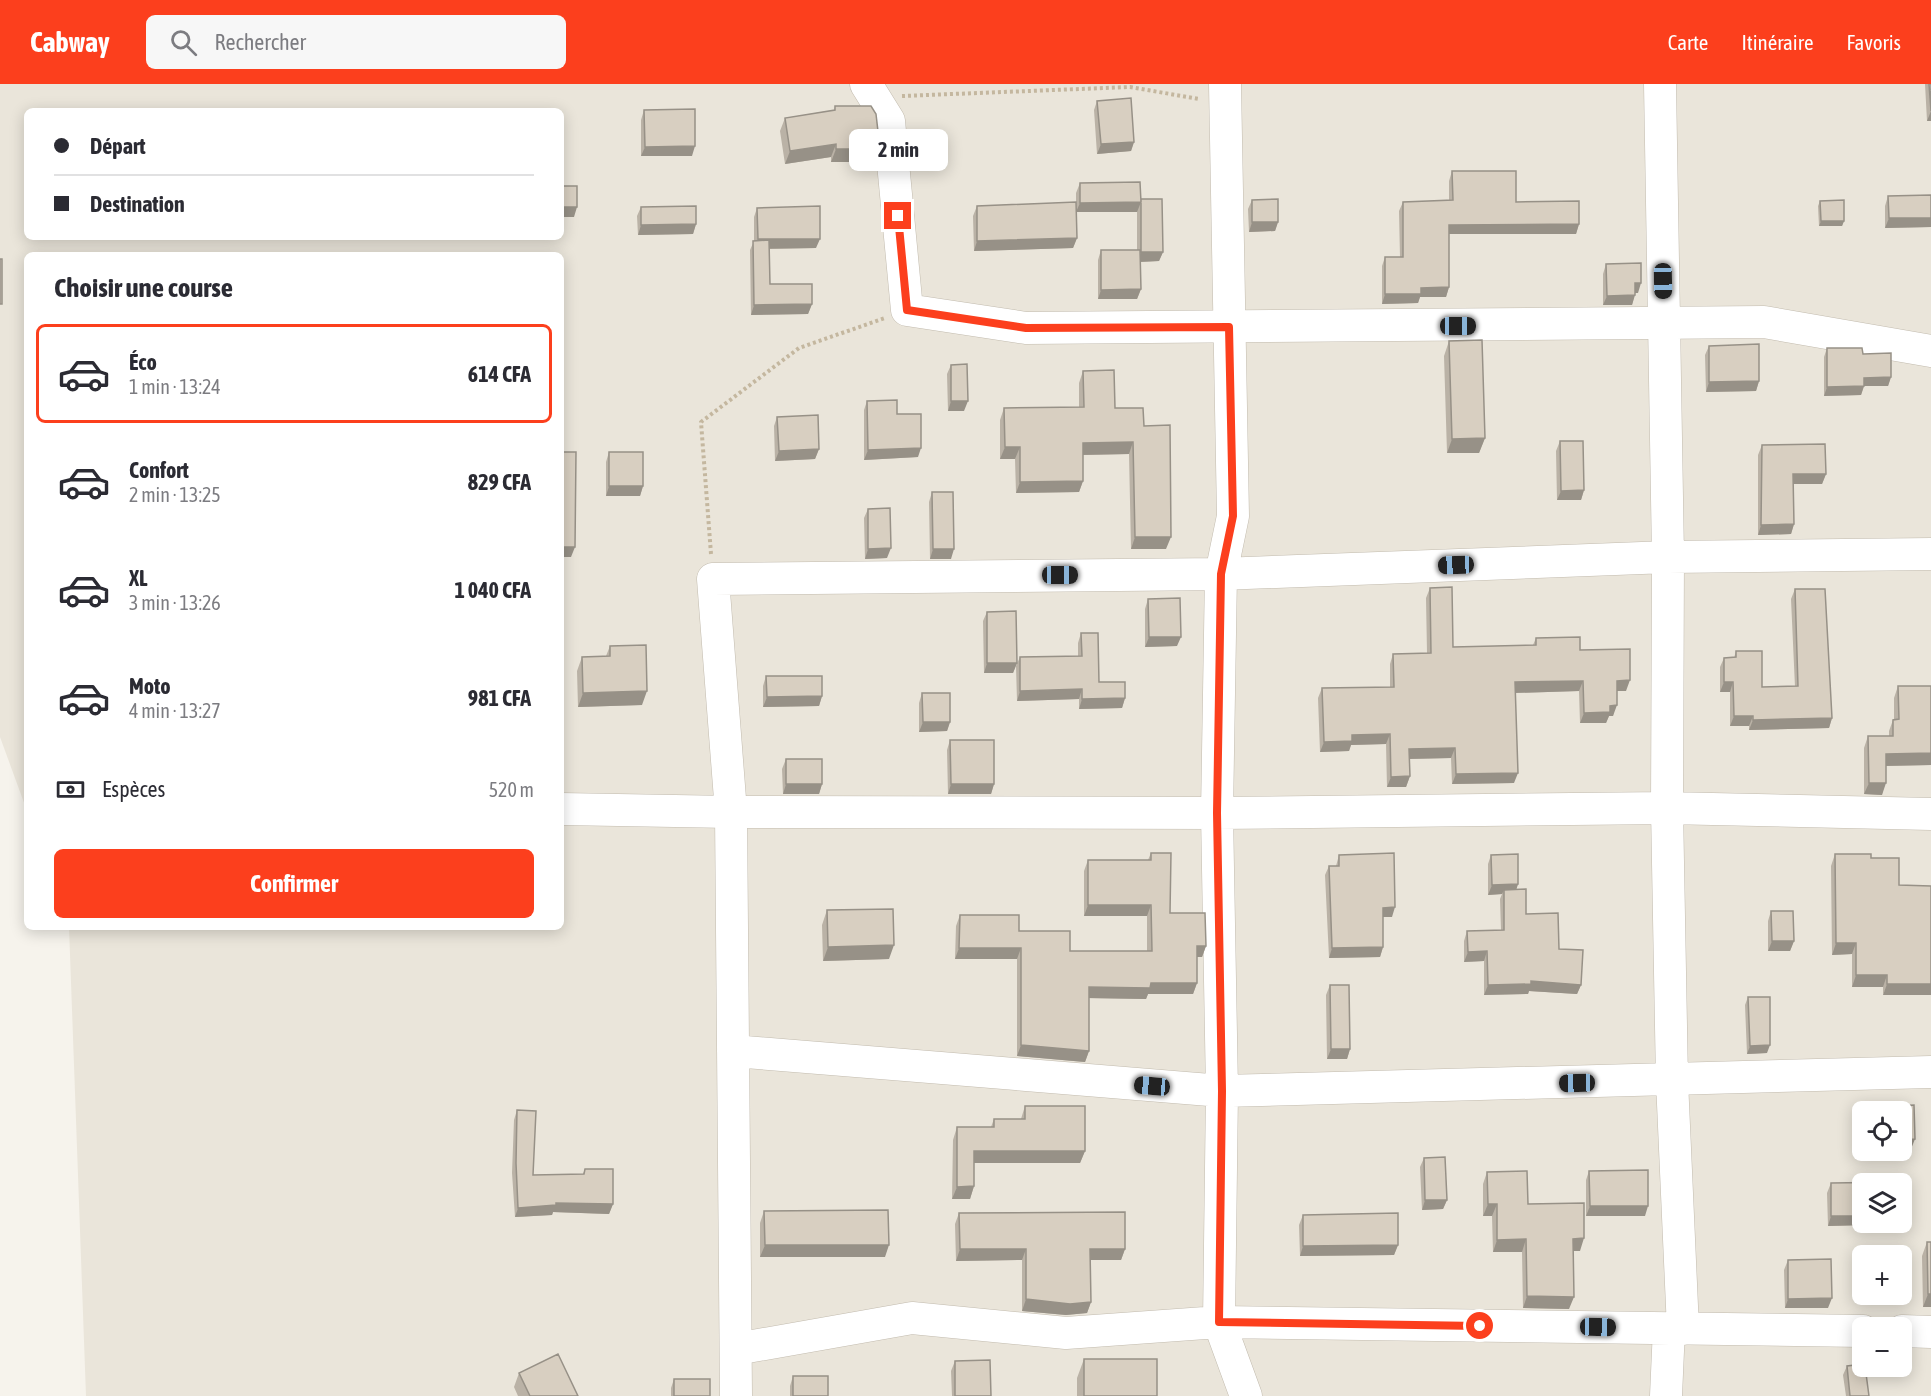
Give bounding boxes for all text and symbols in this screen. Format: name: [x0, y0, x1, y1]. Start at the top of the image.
search box: [146, 15, 566, 69]
text: Cabway: [30, 26, 110, 58]
icon: search: [167, 26, 200, 59]
text: Rechercher: [215, 29, 306, 55]
text: Carte: [1668, 30, 1708, 54]
text: Itinéraire: [1741, 30, 1813, 54]
text: Favoris: [1846, 30, 1901, 54]
callout: 2 min: [848, 129, 948, 171]
text: Départ: [90, 133, 146, 159]
text: 2 min: [878, 138, 919, 161]
text: Destination: [90, 191, 185, 217]
route end: [884, 202, 911, 229]
car: [1654, 263, 1672, 299]
text: Choisir une course: [54, 272, 233, 303]
car: [1440, 317, 1476, 335]
icon: car: [57, 347, 111, 401]
text: Éco: [129, 349, 157, 375]
text: 614 CFA: [468, 361, 531, 387]
text: 1 min · 13:24: [129, 375, 221, 398]
icon: car: [57, 455, 111, 509]
text: Confort: [129, 457, 189, 483]
text: 829 CFA: [468, 469, 531, 495]
text: 2 min · 13:25: [129, 483, 221, 506]
car: [1438, 555, 1474, 575]
icon: car: [57, 563, 111, 617]
text: XL: [129, 565, 147, 591]
car: [1042, 566, 1078, 584]
text: 1 040 CFA: [455, 577, 531, 603]
text: 3 min · 13:26: [129, 591, 221, 614]
icon: car: [57, 671, 111, 725]
text: Moto: [129, 673, 171, 699]
text: 981 CFA: [468, 685, 531, 711]
text: 4 min · 13:27: [129, 699, 221, 722]
icon: cash: [54, 773, 87, 806]
text: Espèces: [102, 776, 165, 802]
text: 520 m: [489, 778, 534, 801]
button: Confirmer: [54, 849, 534, 918]
car: [1559, 1074, 1595, 1092]
car: [1133, 1075, 1171, 1097]
map controls: [1852, 1101, 1912, 1377]
button: locate: [1852, 1101, 1912, 1161]
button: layers: [1852, 1173, 1912, 1233]
button: +: [1852, 1245, 1912, 1305]
route start: [1466, 1312, 1493, 1339]
button: −: [1852, 1317, 1912, 1377]
car: [1580, 1318, 1616, 1336]

